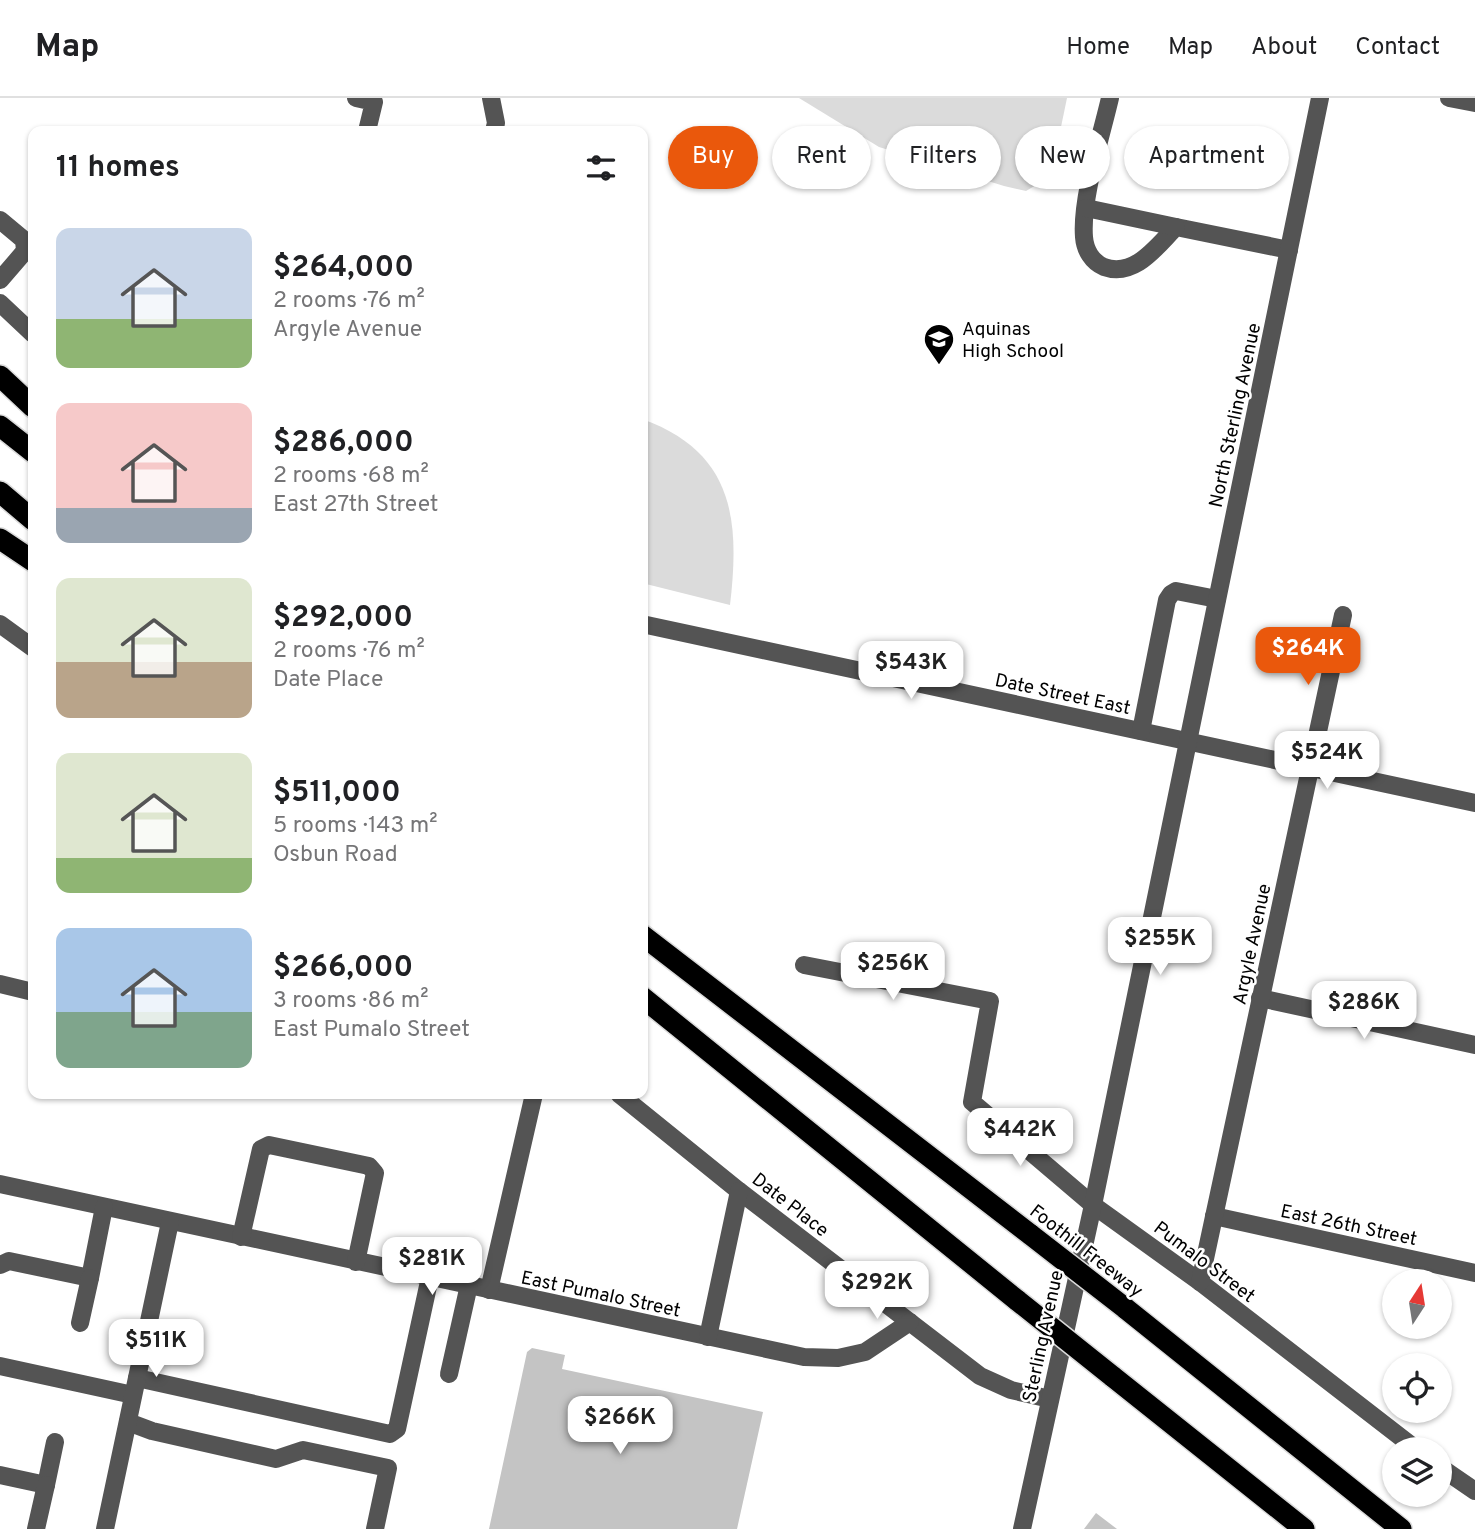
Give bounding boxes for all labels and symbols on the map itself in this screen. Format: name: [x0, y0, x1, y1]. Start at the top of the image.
place label: Aquinas High School: [962, 318, 1064, 364]
street label: North Sterling Avenue: [1205, 321, 1267, 510]
school or university icon: Aquinas High School: [922, 322, 956, 366]
pin: $264K: [1259, 628, 1357, 687]
pin: $543K: [862, 642, 960, 701]
street label: Date Street East: [993, 669, 1133, 721]
pin: $524K: [1278, 732, 1376, 791]
street label: Argyle Avenue: [1228, 882, 1278, 1007]
pin: $255K: [1111, 918, 1209, 977]
pin: $256K: [844, 942, 942, 1002]
pin: $286K: [1315, 982, 1413, 1041]
pin: $442K: [971, 1108, 1069, 1168]
street label: Date Place: [746, 1168, 833, 1243]
street label: Foothill Freeway: [1024, 1200, 1147, 1303]
street label: East 26th Street: [1278, 1200, 1419, 1252]
street label: Pumalo Street: [1148, 1217, 1259, 1309]
pin: $281K: [383, 1238, 481, 1297]
pin: $292K: [828, 1262, 926, 1321]
street label: East Pumalo Street: [519, 1266, 683, 1324]
street label: Sterling Avenue: [1018, 1268, 1070, 1405]
north arrow: [1382, 1269, 1452, 1339]
pin: $511K: [107, 1320, 205, 1379]
pin: $266K: [571, 1396, 669, 1456]

